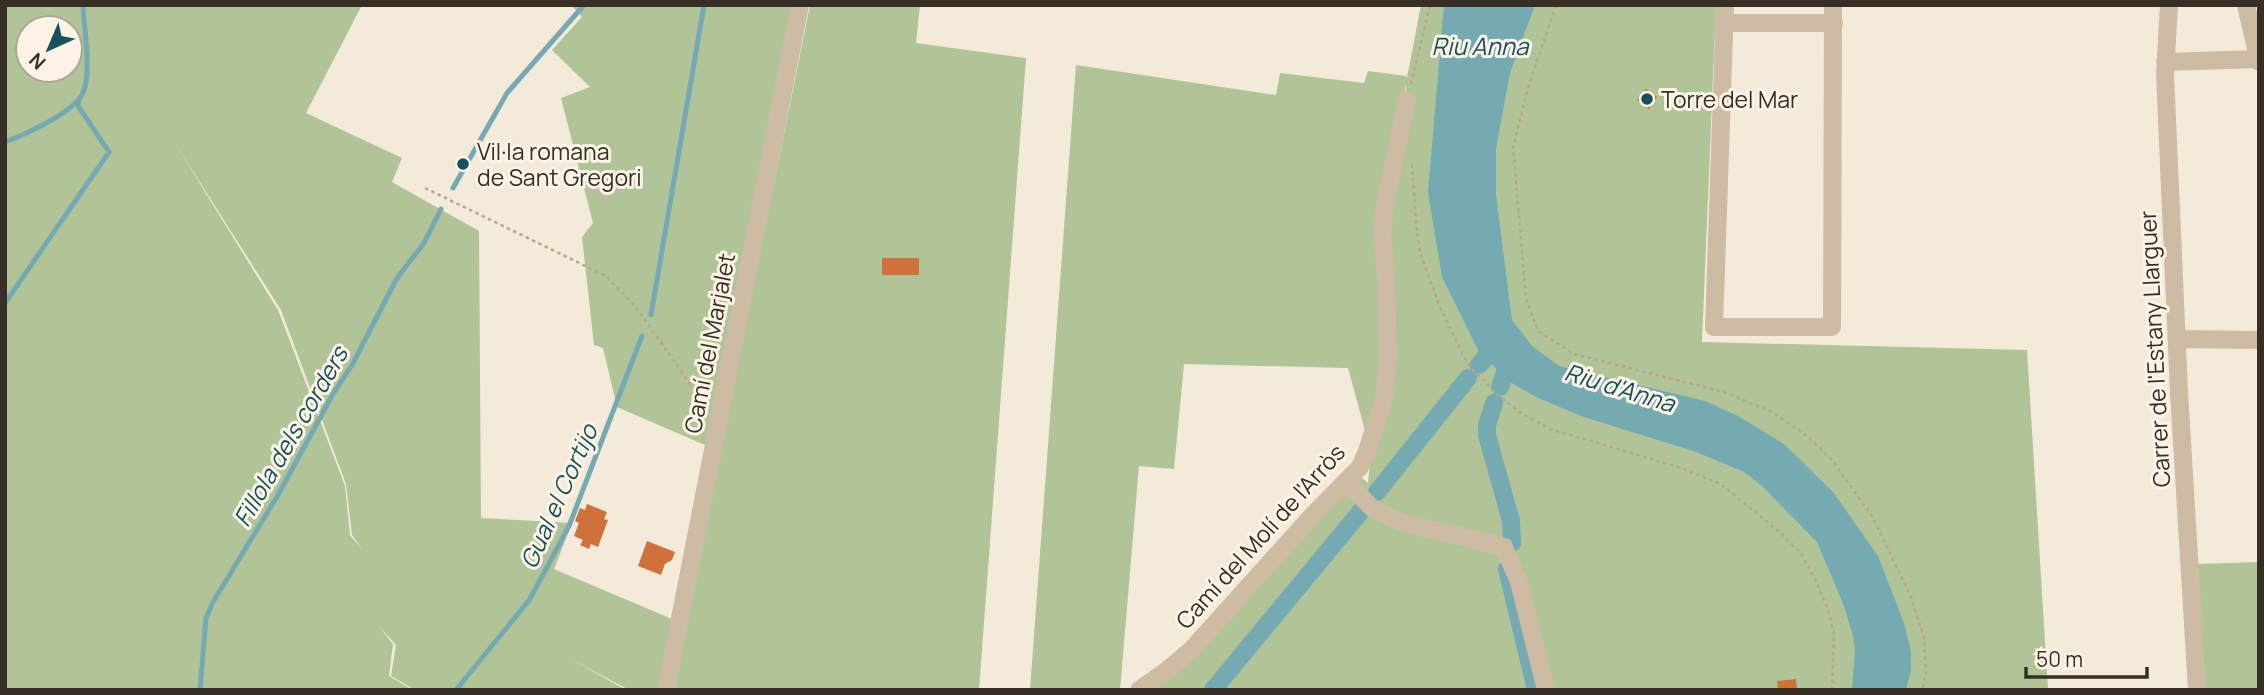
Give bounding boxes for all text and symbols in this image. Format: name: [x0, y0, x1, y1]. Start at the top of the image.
north arrow: [14, 14, 84, 84]
water label: Riu Anna: [1432, 29, 1530, 62]
text: N: [23, 47, 51, 75]
place label: Torre del Mar: [1661, 83, 1798, 115]
marker: Torre del Mar: [1639, 91, 1655, 107]
place label: Vil·la romana de Sant Gregori: [477, 135, 642, 193]
marker: Vil·la romana de Sant Gregori: [455, 156, 471, 172]
street label: Carrer de l'Estany Llarguer: [2131, 210, 2177, 488]
street label: Camí del Marjalet: [676, 250, 742, 436]
water label: Fillola dels corders: [225, 338, 356, 532]
water label: Riu d'Anna: [1561, 355, 1681, 420]
water label: Gual el Cortijo: [511, 417, 605, 573]
street label: Camí del Molí de l'Arròs: [1168, 436, 1352, 636]
scale bar: [2026, 636, 2147, 680]
text: 50 m: [2036, 645, 2083, 673]

